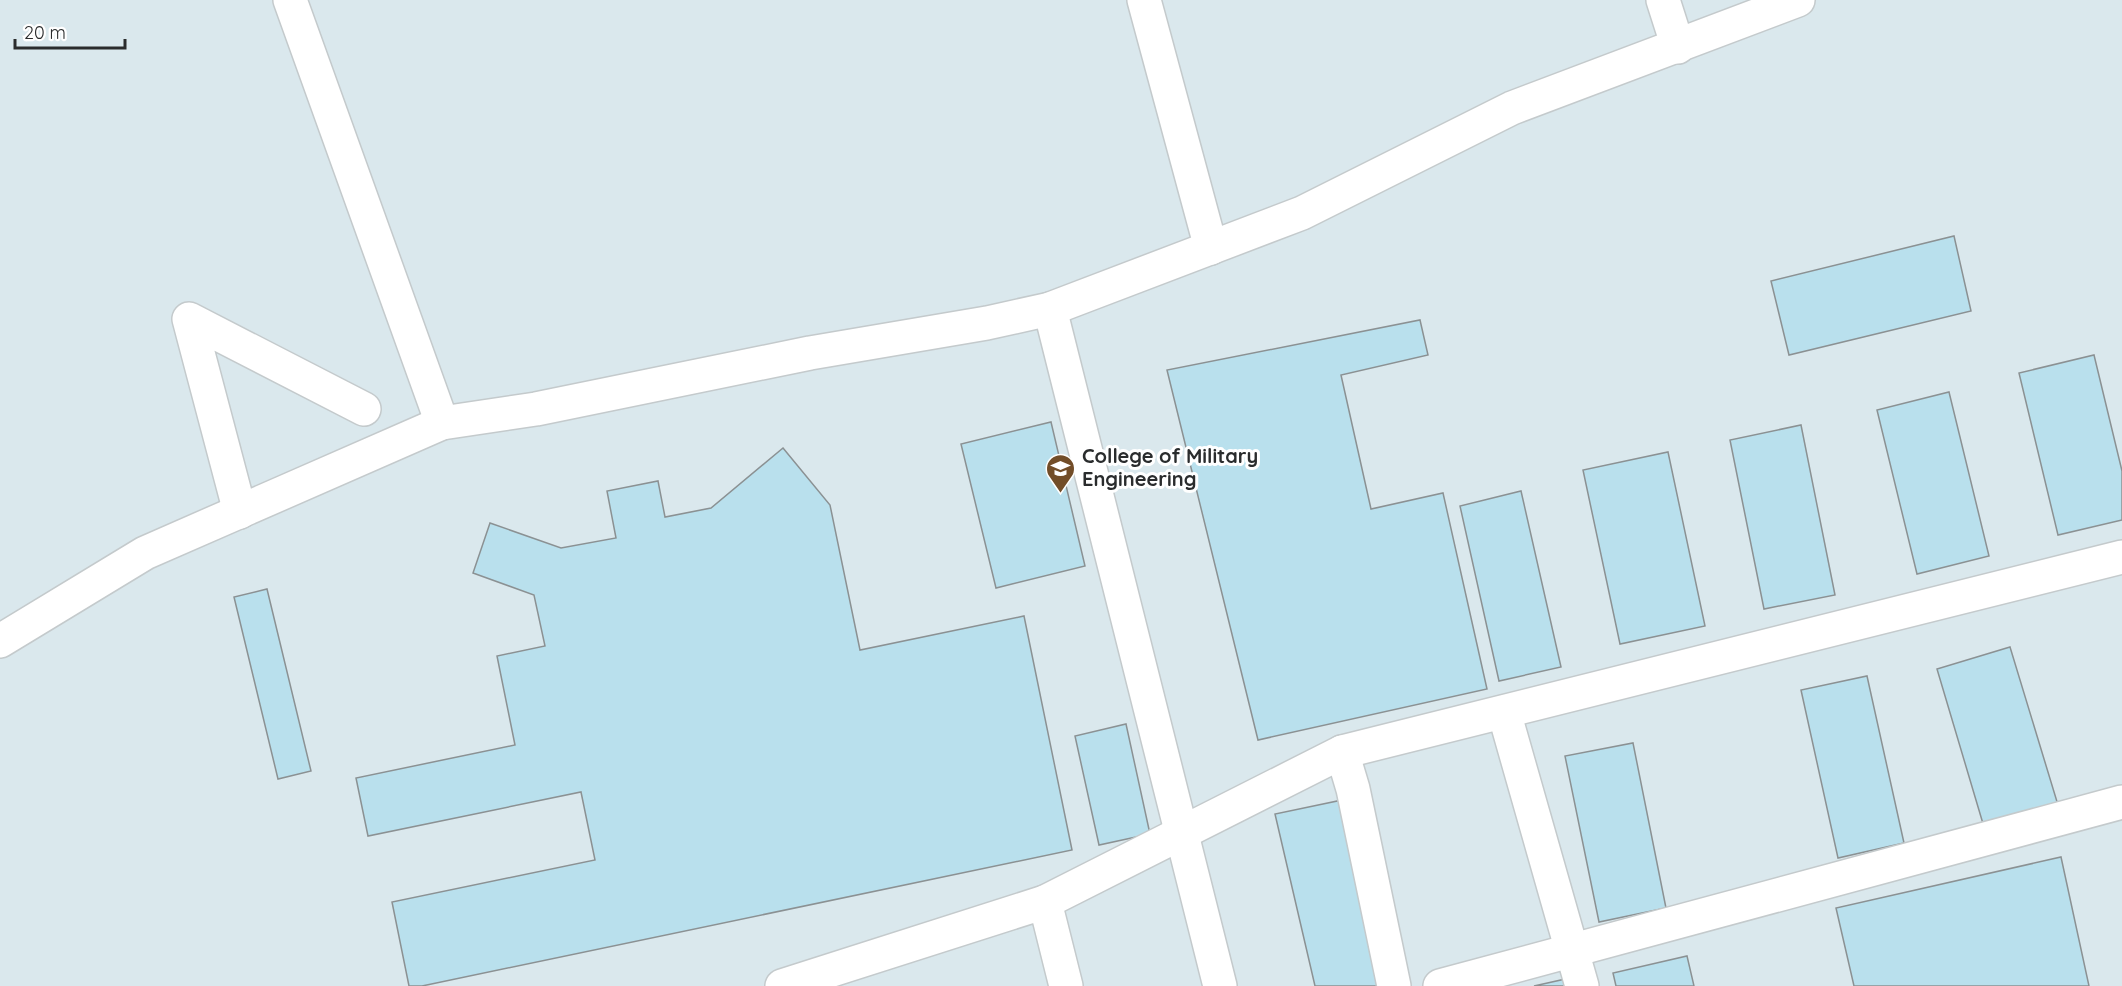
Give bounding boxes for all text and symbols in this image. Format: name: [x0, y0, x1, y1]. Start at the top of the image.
scale bar: [15, 12, 124, 50]
text: 20 m: [24, 21, 66, 44]
place label: College of Military Engineering: [1082, 443, 1258, 491]
school or university icon: College of Military Engineering: [1045, 452, 1077, 494]

